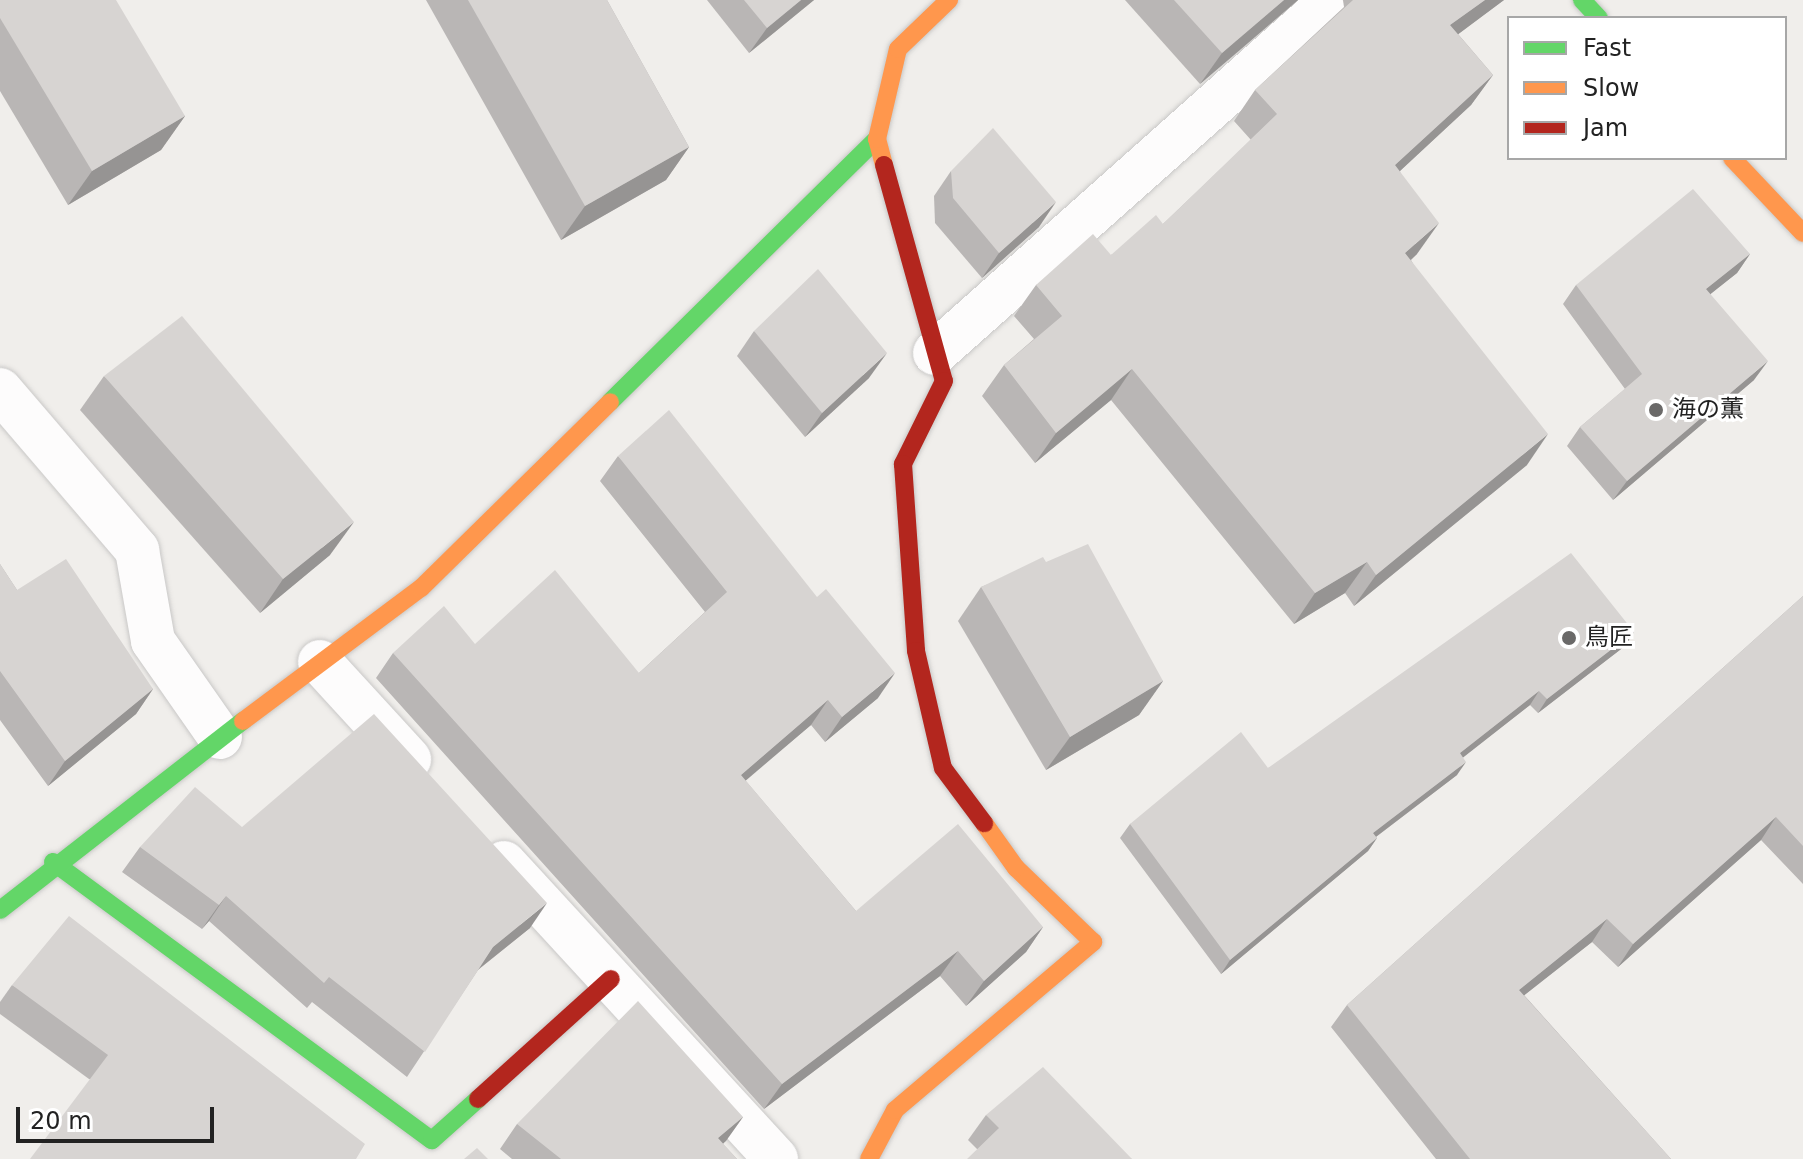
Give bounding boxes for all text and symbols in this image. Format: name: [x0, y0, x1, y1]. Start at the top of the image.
legend: [1507, 16, 1787, 160]
text: Fast: [1583, 34, 1631, 62]
text: Slow: [1583, 74, 1639, 102]
text: Jam: [1583, 114, 1628, 142]
place label: 海の薫: [1672, 396, 1744, 424]
marker: 海の薫: [1647, 401, 1665, 419]
place label: 鳥匠: [1585, 624, 1633, 652]
marker: 鳥匠: [1560, 629, 1578, 647]
scale bar: [20, 1091, 218, 1141]
text: 20 m: [30, 1107, 92, 1135]

